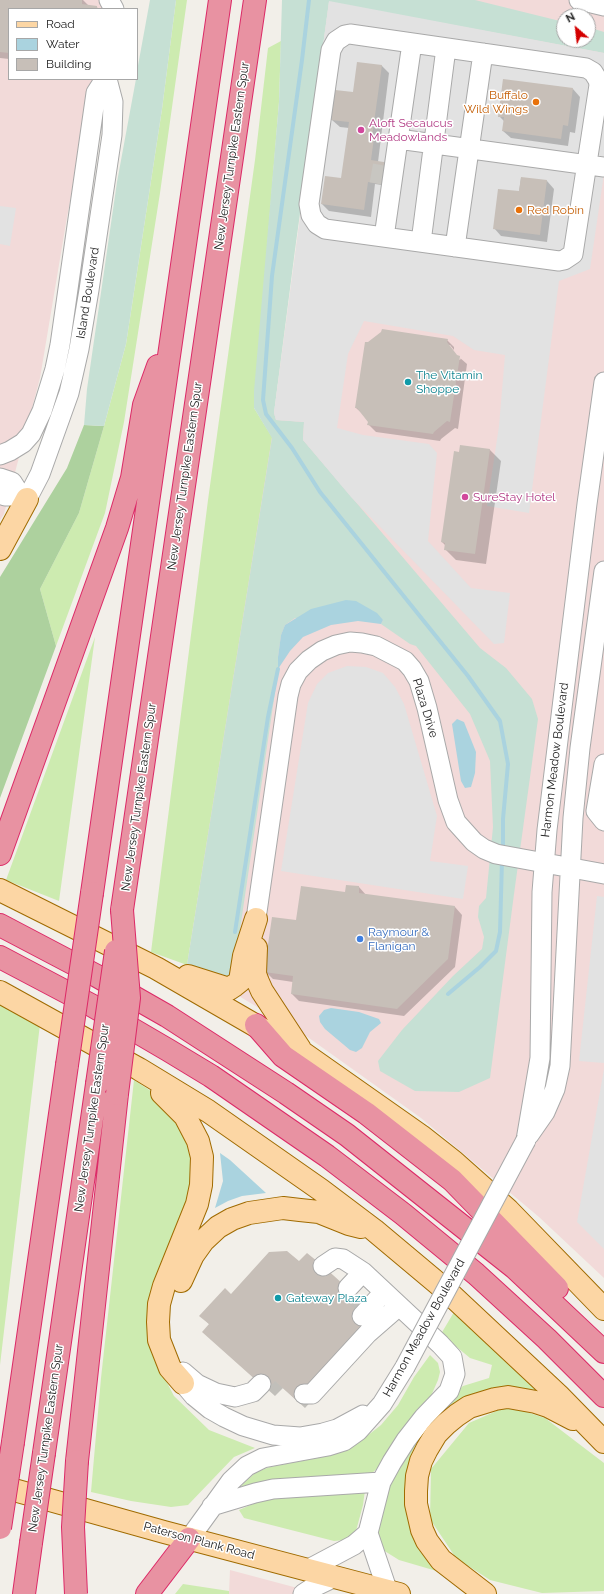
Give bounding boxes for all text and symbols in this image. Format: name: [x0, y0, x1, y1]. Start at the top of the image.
legend: [8, 8, 138, 80]
north arrow: [556, 8, 596, 48]
text: N: [564, 10, 577, 26]
text: Road: [46, 17, 75, 31]
text: Water: [46, 37, 80, 51]
text: Building: [46, 57, 92, 71]
street label: New Jersey Turnpike Eastern Spur: [212, 61, 252, 251]
place label: Buffalo Wild Wings: [464, 88, 528, 116]
marker: Buffalo Wild Wings: [531, 97, 541, 107]
place label: Aloft Secaucus Meadowlands: [369, 116, 453, 144]
marker: Aloft Secaucus Meadowlands: [356, 125, 366, 135]
place label: Red Robin: [527, 203, 584, 217]
marker: Red Robin: [514, 205, 524, 215]
street label: Island Boulevard: [74, 246, 102, 340]
place label: The Vitamin Shoppe: [416, 368, 482, 396]
marker: The Vitamin Shoppe: [403, 377, 413, 387]
street label: New Jersey Turnpike Eastern Spur: [165, 381, 205, 571]
place label: SureStay Hotel: [473, 490, 556, 504]
marker: SureStay Hotel: [460, 492, 470, 502]
street label: Plaza Drive: [409, 677, 441, 739]
street label: Harmon Meadow Boulevard: [538, 682, 572, 838]
street label: New Jersey Turnpike Eastern Spur: [119, 702, 159, 892]
place label: Raymour & Flanigan: [368, 925, 429, 953]
marker: Raymour & Flanigan: [355, 934, 365, 944]
street label: New Jersey Turnpike Eastern Spur: [72, 1023, 112, 1213]
street label: Harmon Meadow Boulevard: [380, 1256, 468, 1400]
place label: Gateway Plaza: [286, 1291, 367, 1305]
marker: Gateway Plaza: [273, 1293, 283, 1303]
street label: New Jersey Turnpike Eastern Spur: [26, 1343, 66, 1533]
street label: Paterson Plank Road: [142, 1519, 256, 1563]

